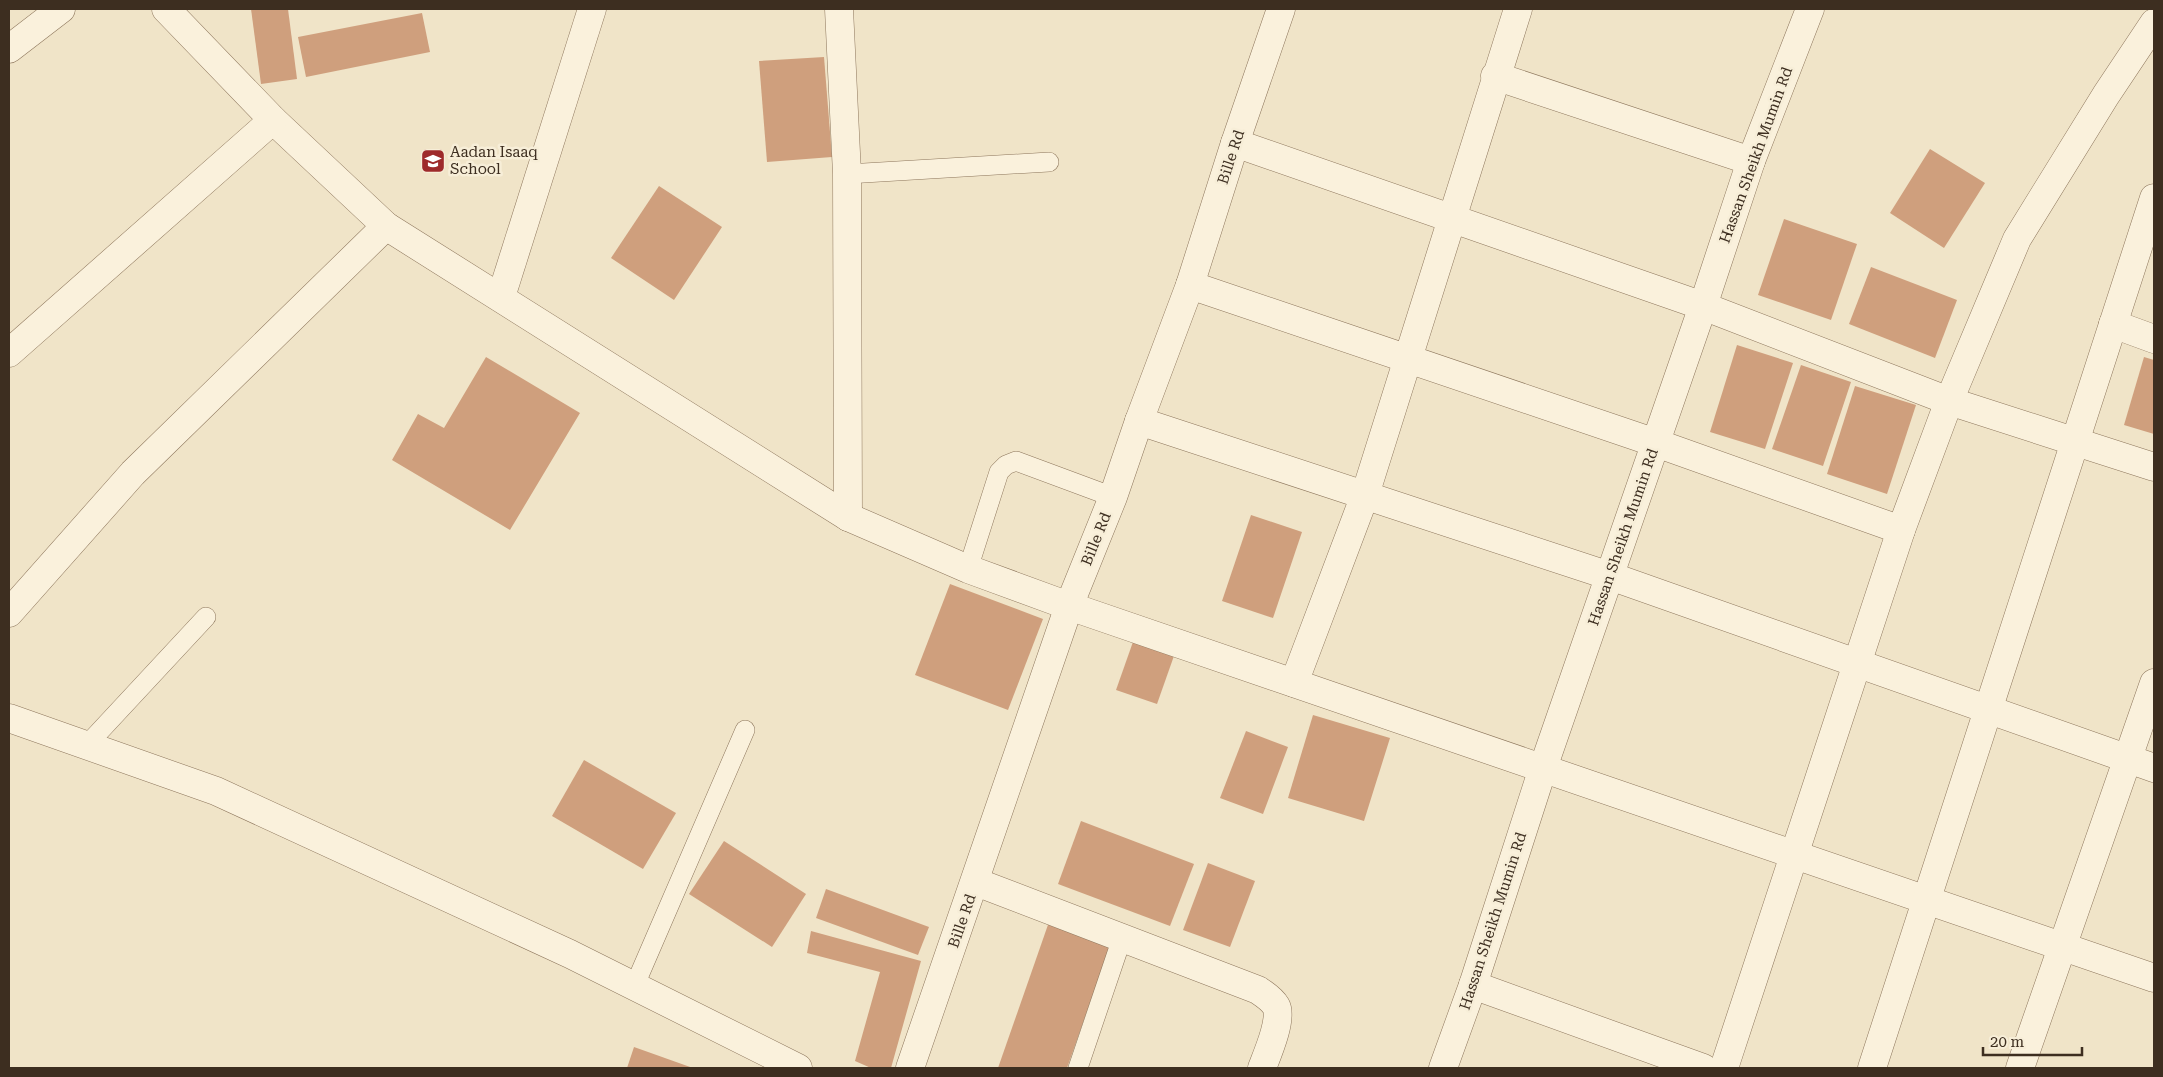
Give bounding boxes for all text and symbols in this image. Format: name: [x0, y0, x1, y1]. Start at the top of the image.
street label: Hassan Sheikh Mumin Rd: [1716, 64, 1796, 246]
street label: Bille Rd: [1214, 127, 1248, 186]
place label: Aadan Isaaq School: [450, 143, 538, 178]
school or university icon: Aadan Isaaq School: [420, 148, 446, 174]
street label: Hassan Sheikh Mumin Rd: [1584, 446, 1662, 628]
street label: Bille Rd: [1077, 509, 1115, 568]
street label: Hassan Sheikh Mumin Rd: [1456, 829, 1530, 1012]
street label: Bille Rd: [944, 891, 980, 950]
scale bar: [1983, 1024, 2082, 1056]
text: 20 m: [1990, 1033, 2025, 1051]

